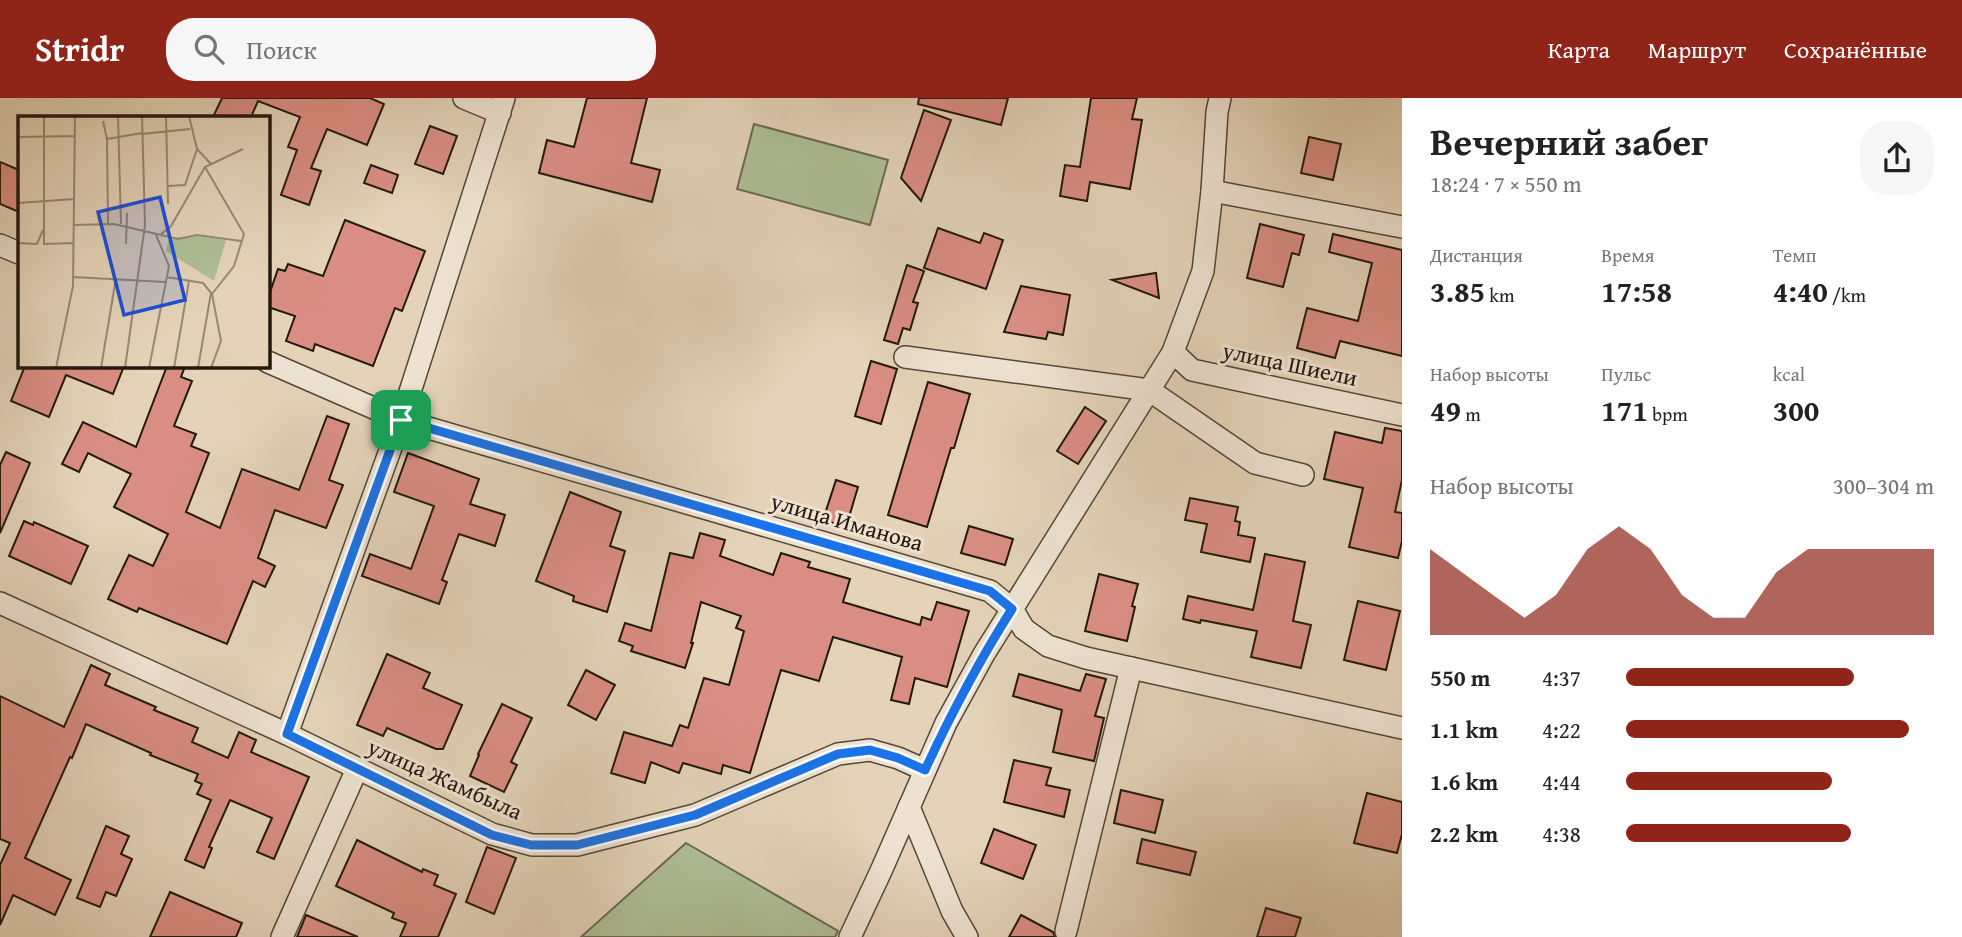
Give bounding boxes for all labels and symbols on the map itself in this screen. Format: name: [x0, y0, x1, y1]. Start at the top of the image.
inset map: [18, 116, 270, 368]
street label: улица Шиели: [1219, 333, 1361, 394]
pin: [371, 390, 431, 450]
street label: улица Иманова: [766, 484, 927, 559]
street label: улица Жамбыла: [362, 729, 528, 827]

